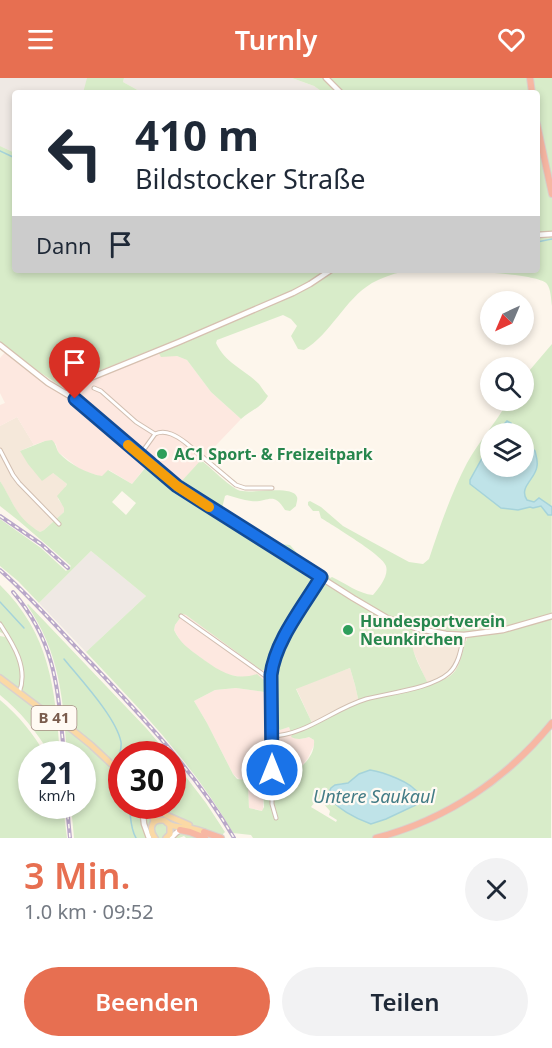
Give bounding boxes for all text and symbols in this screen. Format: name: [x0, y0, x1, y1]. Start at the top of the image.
text: Turnly: [235, 21, 317, 58]
icon: menu: [24, 23, 57, 56]
icon: heart: [495, 23, 528, 56]
text: 410 m: [135, 106, 259, 163]
icon: left: [36, 114, 114, 192]
text: Bildstocker Straße: [135, 160, 365, 197]
icon: arrive: [104, 228, 137, 261]
text: Dann: [36, 230, 92, 260]
north arrow: [480, 291, 534, 345]
map controls: [480, 291, 534, 477]
pin: [49, 337, 100, 399]
icon: arrive: [58, 346, 91, 379]
button: search: [480, 357, 534, 411]
button: layers: [480, 423, 534, 477]
place label: AC1 Sport- & Freizeitpark: [174, 443, 373, 465]
marker: AC1 Sport- & Freizeitpark: [155, 447, 169, 461]
place label: Hundesportverein Neunkirchen: [360, 610, 505, 650]
marker: Hundesportverein Neunkirchen: [341, 623, 355, 637]
road number: B 41: [32, 706, 76, 730]
position arrow: [240, 738, 304, 802]
speed limit sign: 30: [108, 741, 186, 819]
text: 21: [40, 752, 74, 793]
water label: Untere Saukaul: [313, 784, 435, 808]
text: km/h: [39, 785, 75, 805]
text: 3 Min.: [24, 851, 131, 900]
button: close: [465, 858, 528, 921]
text: 1.0 km · 09:52: [24, 898, 154, 925]
button: Beenden: [24, 967, 270, 1036]
button: Teilen: [282, 967, 528, 1036]

